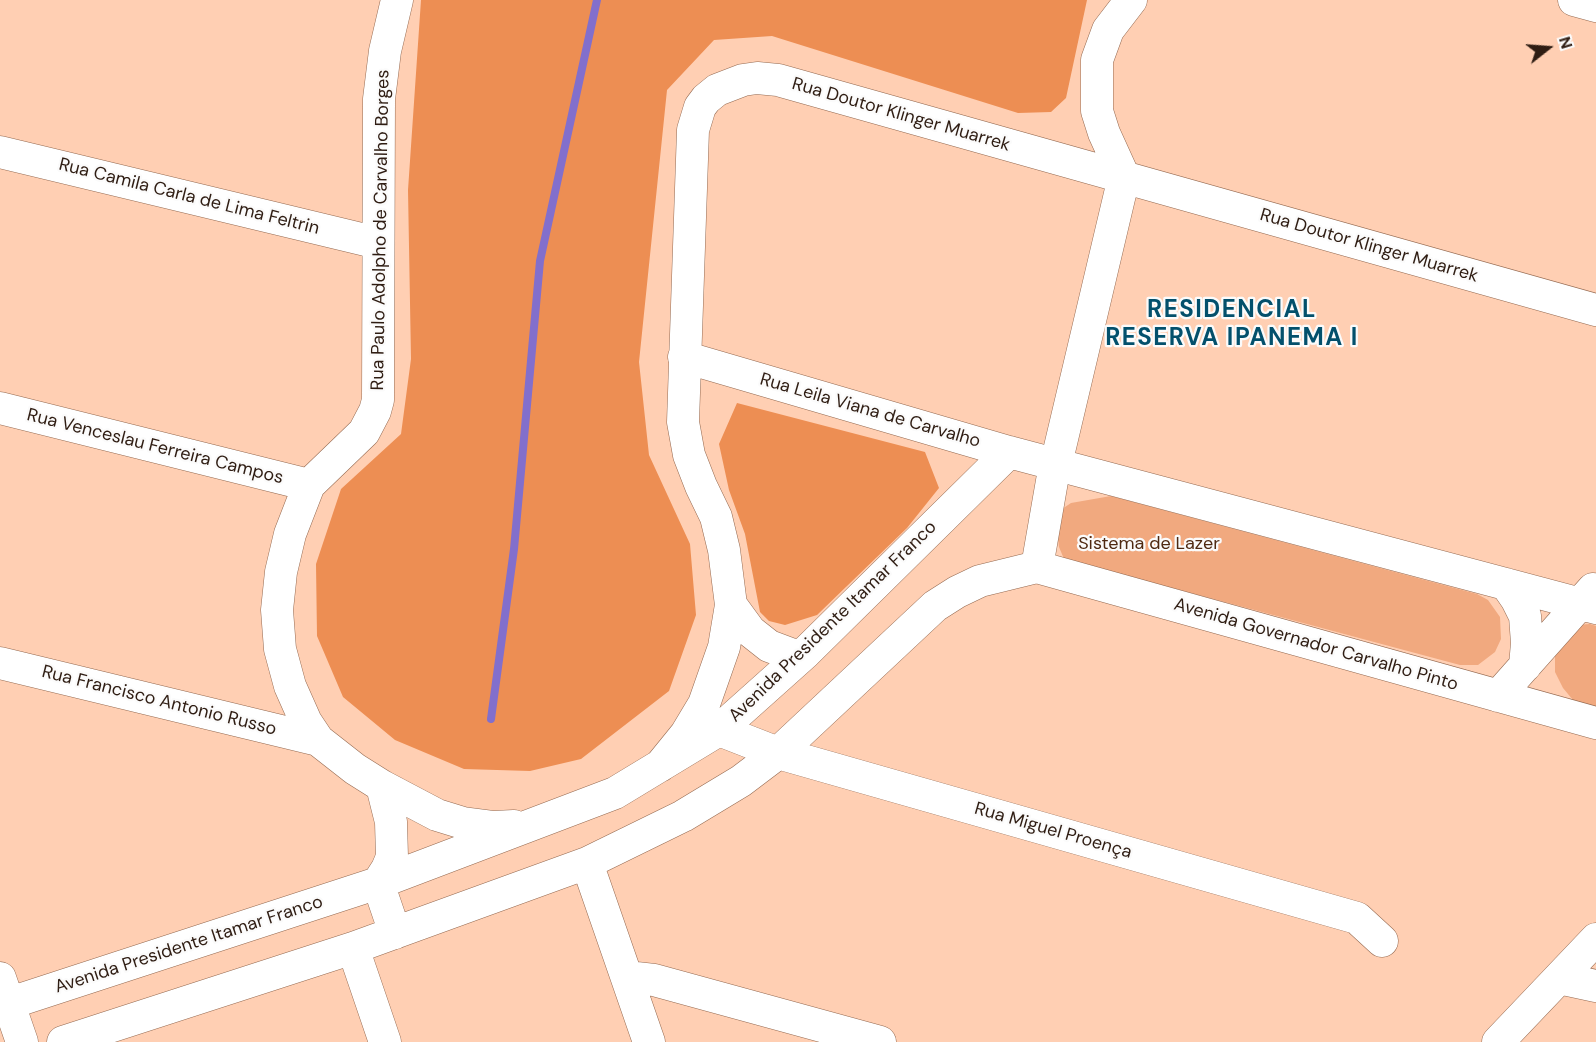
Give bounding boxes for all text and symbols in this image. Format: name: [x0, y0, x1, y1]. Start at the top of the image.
north arrow: [1518, 18, 1578, 78]
text: N: [1554, 34, 1577, 51]
street label: Rua Paulo Adolpho de Carvalho Borges: [367, 69, 395, 391]
street label: Rua Doutor Klinger Muarrek: [789, 73, 1013, 157]
street label: Rua Camila Carla de Lima Feltrin: [56, 154, 322, 240]
street label: Rua Doutor Klinger Muarrek: [1257, 204, 1481, 288]
district label: RESIDENCIAL RESERVA IPANEMA I: [1105, 297, 1359, 353]
street label: Rua Leila Viana de Carvalho: [757, 369, 983, 453]
street label: Rua Venceslau Ferreira Campos: [25, 405, 285, 489]
street label: Avenida Presidente Itamar Franco: [725, 517, 941, 727]
park label: Sistema de Lazer: [1078, 533, 1220, 555]
street label: Avenida Governador Carvalho Pinto: [1171, 594, 1461, 696]
street label: Rua Francisco Antonio Russo: [39, 661, 279, 741]
street label: Rua Miguel Proença: [972, 798, 1134, 864]
street label: Avenida Presidente Itamar Franco: [52, 891, 326, 999]

